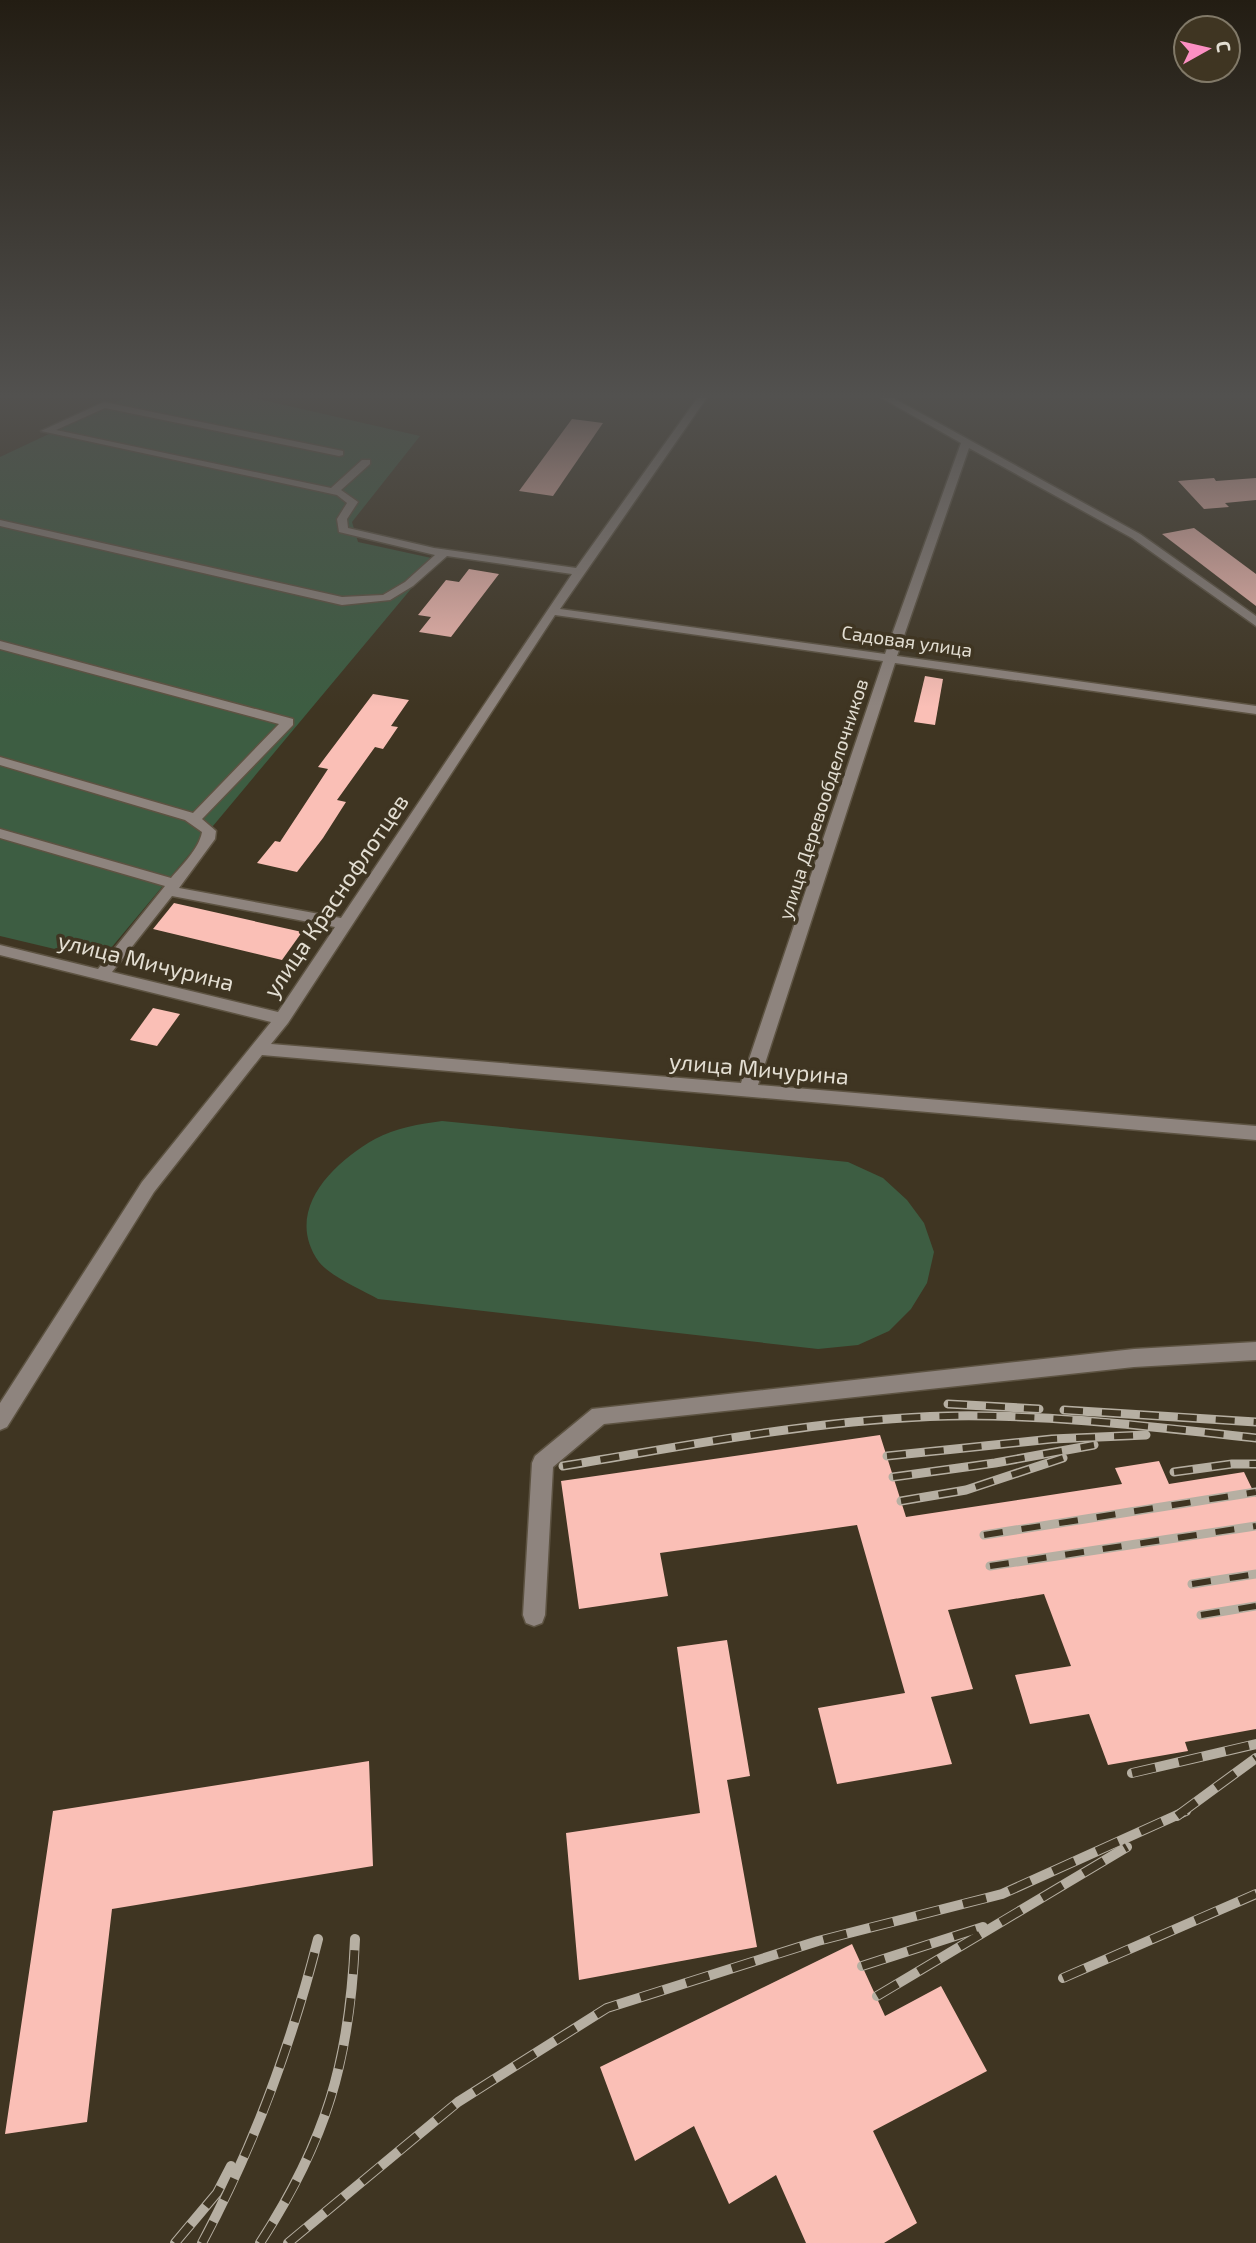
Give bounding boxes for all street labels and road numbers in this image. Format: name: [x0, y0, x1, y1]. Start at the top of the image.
street label: Садовая улица: [840, 620, 974, 662]
street label: улица Деревообделочников: [773, 676, 873, 922]
street label: улица Краснофлотцев: [257, 788, 415, 1003]
street label: улица Мичурина: [55, 926, 237, 997]
street label: улица Мичурина: [668, 1046, 850, 1091]

